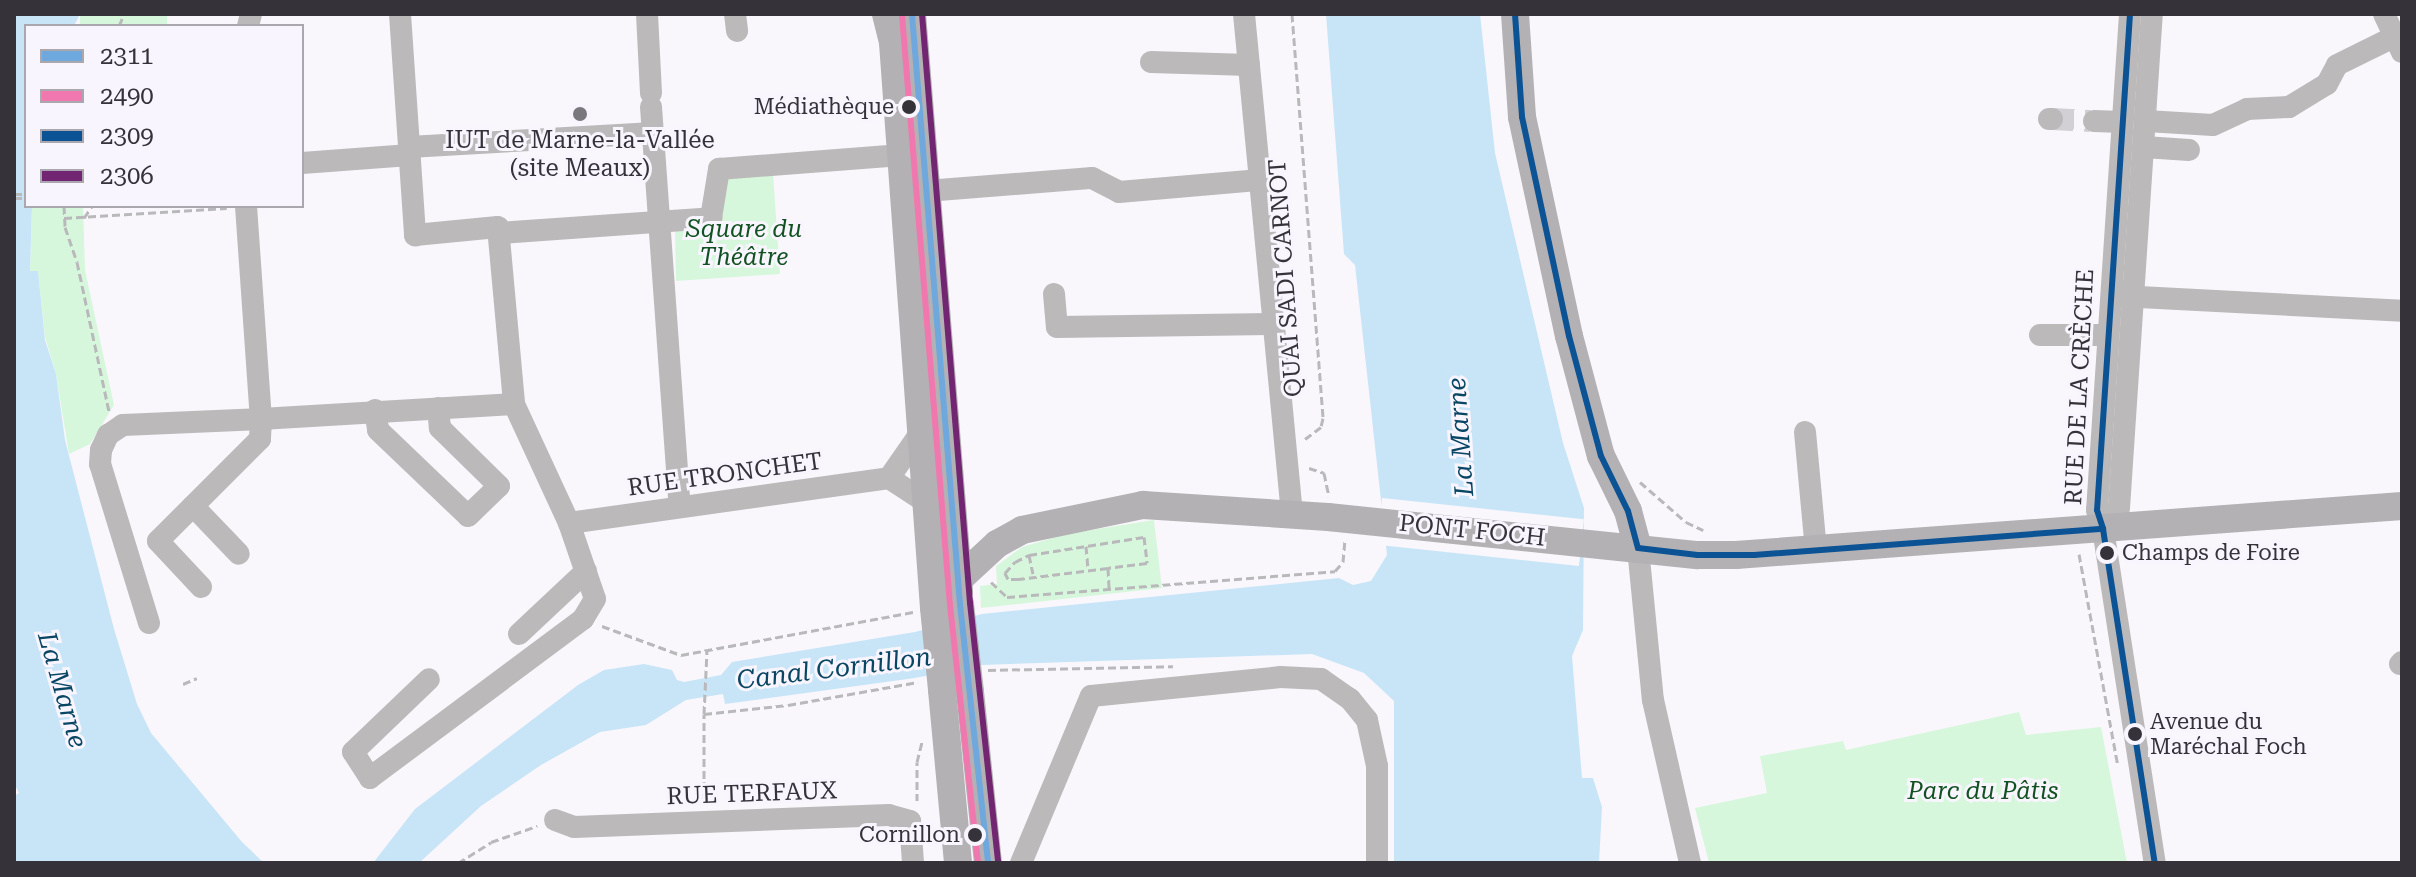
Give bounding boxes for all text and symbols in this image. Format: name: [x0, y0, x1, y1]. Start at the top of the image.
legend: [24, 24, 304, 208]
text: 2311: [100, 42, 154, 70]
text: 2490: [100, 82, 154, 110]
place label: Médiathèque: [754, 94, 894, 120]
marker: Médiathèque: [901, 99, 917, 115]
marker: IUT de Marne-la-Vallée (site Meaux): [571, 105, 589, 123]
text: 2309: [100, 122, 154, 150]
place label: IUT de Marne-la-Vallée (site Meaux): [445, 127, 715, 183]
street label: QUAI SADI CARNOT: [1263, 158, 1309, 398]
text: 2306: [100, 162, 154, 190]
park label: Square du Théâtre: [686, 216, 802, 272]
street label: RUE DE LA CRÈCHE: [2059, 268, 2101, 506]
water label: La Marne: [1441, 377, 1481, 497]
street label: RUE TRONCHET: [626, 447, 824, 503]
street label: PONT FOCH: [1397, 509, 1547, 553]
place label: Champs de Foire: [2122, 540, 2300, 566]
marker: Champs de Foire: [2099, 545, 2115, 561]
water label: La Marne: [31, 629, 93, 751]
water label: Canal Cornillon: [735, 642, 933, 696]
place label: Avenue du Maréchal Foch: [2150, 708, 2307, 760]
marker: Avenue du Maréchal Foch: [2127, 726, 2143, 742]
street label: RUE TERFAUX: [666, 777, 838, 811]
park label: Parc du Pâtis: [1908, 778, 2058, 806]
place label: Cornillon: [859, 822, 960, 848]
marker: Cornillon: [967, 827, 983, 843]

